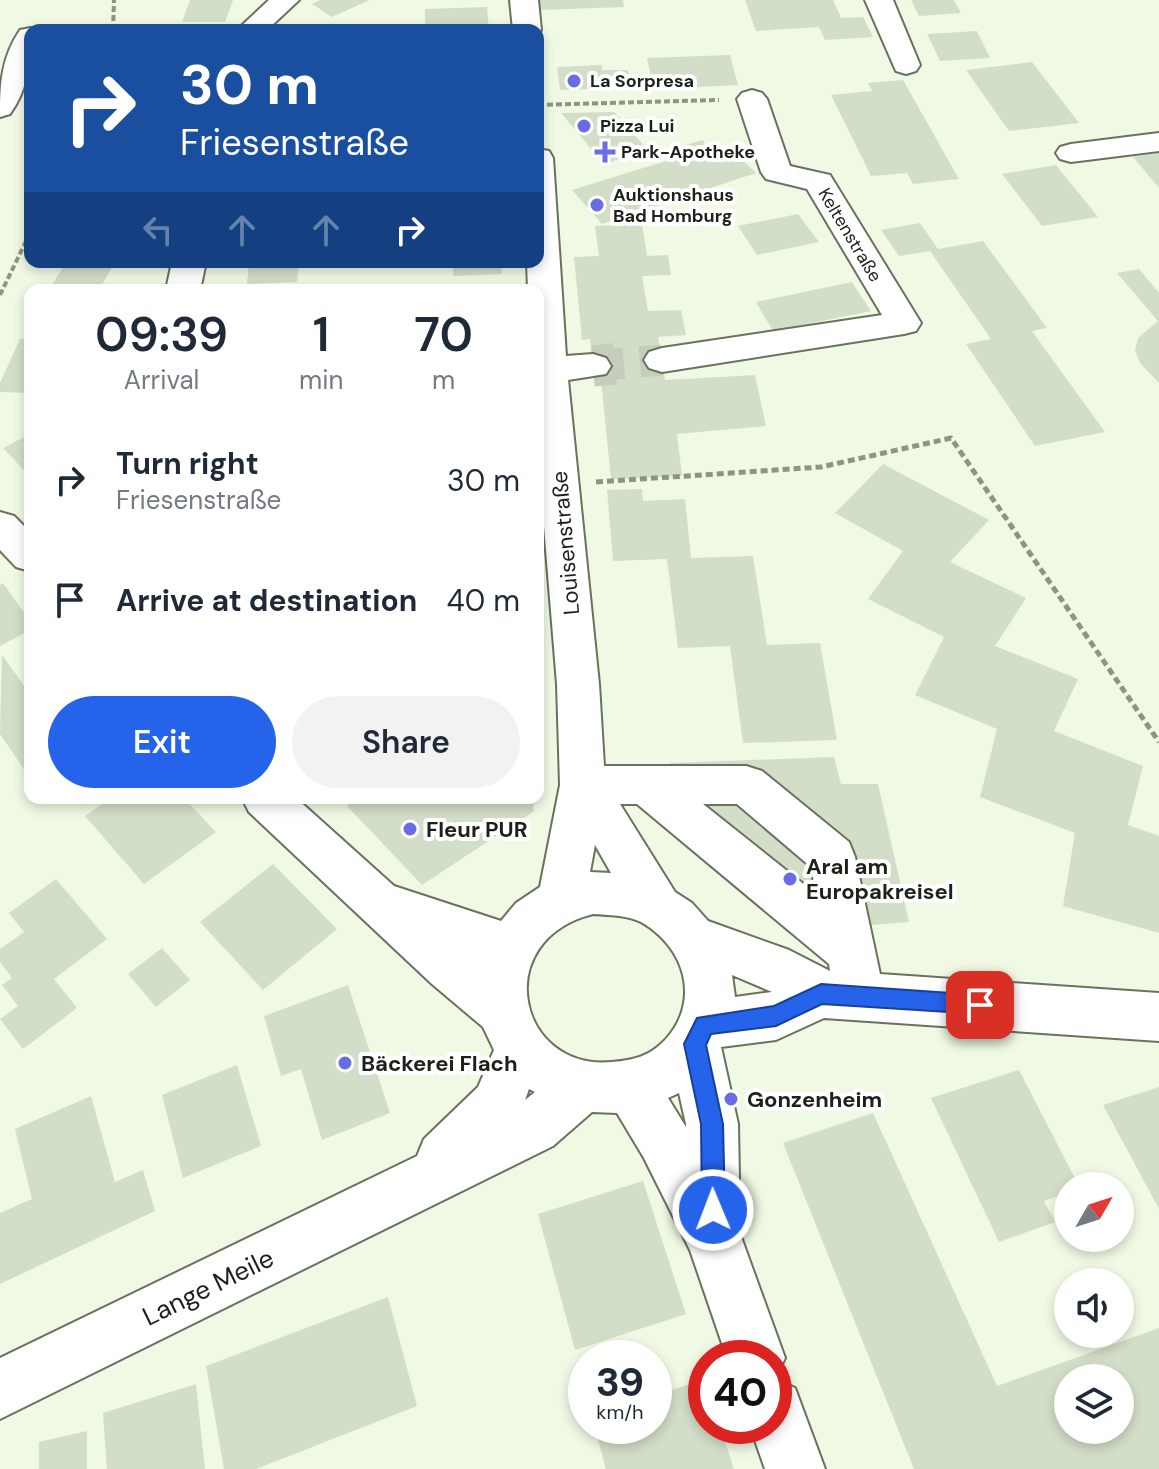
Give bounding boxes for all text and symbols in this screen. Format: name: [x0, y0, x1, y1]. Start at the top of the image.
text: 30 m: [180, 48, 319, 121]
icon: right: [48, 56, 152, 160]
place label: La Sorpresa: [590, 69, 694, 93]
marker: La Sorpresa: [565, 72, 583, 90]
place label: Pizza Lui: [600, 114, 674, 138]
marker: Pizza Lui: [575, 117, 593, 135]
text: Friesenstraße: [180, 119, 409, 166]
place label: Park-Apotheke: [621, 140, 755, 164]
marker: Park-Apotheke: [596, 143, 614, 161]
place label: Auktionshaus Bad Homburg: [613, 183, 734, 228]
street label: Keltenstraße: [813, 184, 887, 286]
marker: Auktionshaus Bad Homburg: [588, 196, 606, 214]
icon: left: [136, 208, 180, 252]
icon: ahead: [220, 208, 264, 252]
icon: ahead: [304, 208, 348, 252]
icon: right: [388, 208, 432, 252]
text: 09:39: [95, 303, 228, 366]
text: 1: [313, 303, 330, 366]
text: 70: [414, 303, 473, 366]
text: Arrival: [124, 363, 199, 397]
text: min: [299, 363, 343, 397]
text: m: [432, 363, 455, 397]
text: Turn right: [116, 444, 259, 483]
icon: right: [48, 458, 92, 502]
text: 30 m: [447, 461, 520, 500]
street label: Louisenstraße: [545, 470, 586, 616]
text: Friesenstraße: [116, 483, 281, 517]
icon: arrive: [48, 578, 92, 622]
text: Arrive at destination: [116, 581, 417, 620]
text: 40 m: [447, 581, 520, 620]
button: Exit: [48, 696, 276, 788]
button: Share: [292, 696, 520, 788]
place label: Fleur PUR: [426, 815, 528, 844]
marker: Fleur PUR: [401, 820, 419, 838]
place label: Aral am Europakreisel: [806, 852, 954, 906]
marker: Aral am Europakreisel: [781, 870, 799, 888]
pin: [946, 971, 1014, 1039]
icon: arrive: [958, 983, 1002, 1027]
place label: Bäckerei Flach: [361, 1049, 518, 1078]
marker: Bäckerei Flach: [336, 1054, 354, 1072]
place label: Gonzenheim: [747, 1085, 882, 1114]
marker: Gonzenheim: [722, 1090, 740, 1108]
position arrow: [671, 1168, 755, 1252]
north arrow: [1054, 1172, 1134, 1252]
map controls: [1054, 1172, 1134, 1444]
street label: Lange Meile: [137, 1241, 279, 1333]
button: sound: [1054, 1268, 1134, 1348]
speed limit sign: 40: [688, 1340, 792, 1444]
text: 39: [596, 1356, 644, 1408]
button: layers: [1054, 1364, 1134, 1444]
text: km/h: [596, 1399, 644, 1425]

